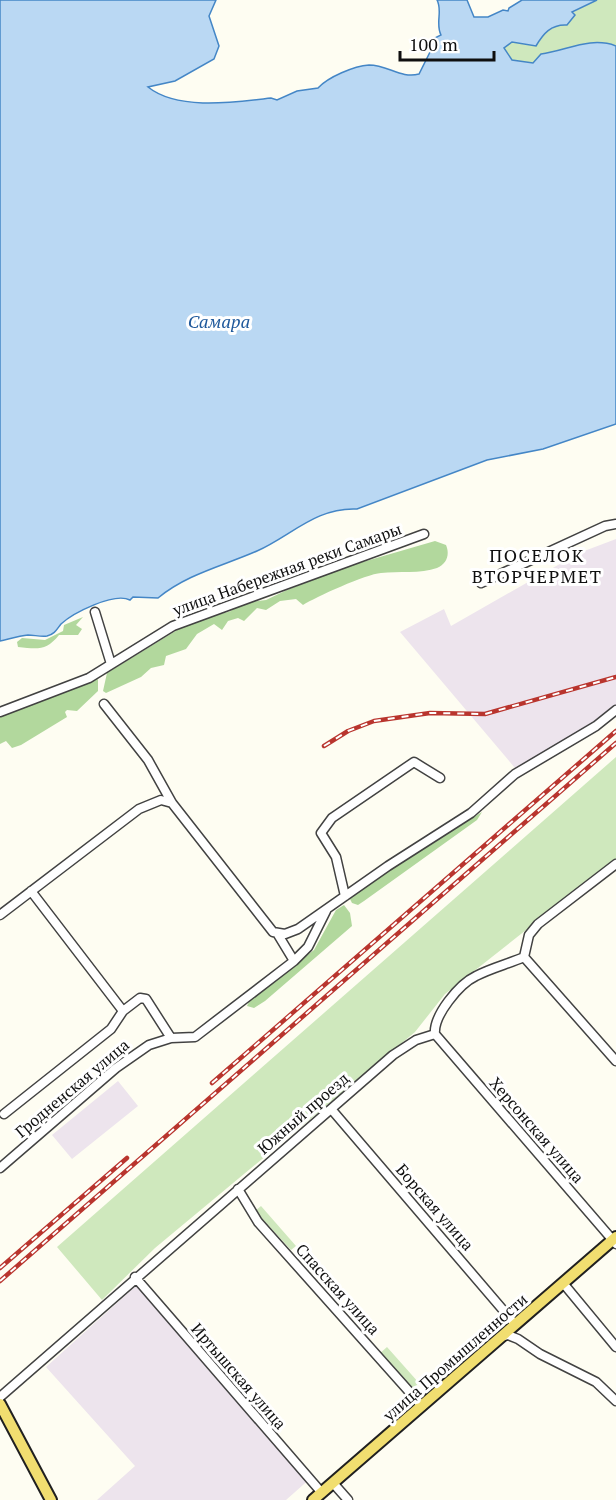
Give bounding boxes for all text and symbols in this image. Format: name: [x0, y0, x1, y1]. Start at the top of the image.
scale bar: [400, 24, 494, 62]
text: 100 m: [409, 32, 458, 56]
water label: Самара: [188, 309, 250, 333]
street label: улица Набережная реки Самары: [169, 517, 404, 621]
district label: ПОСЕЛОК ВТОРЧЕРМЕТ: [472, 543, 602, 588]
street label: Гродненская улица: [10, 1034, 134, 1142]
street label: Южный проезд: [253, 1067, 353, 1159]
street label: Херсонская улица: [485, 1072, 589, 1188]
street label: Борская улица: [391, 1159, 479, 1255]
street label: Спасская улица: [291, 1239, 385, 1339]
street label: улица Промышленности: [377, 1288, 532, 1426]
street label: Иртышская улица: [187, 1318, 291, 1434]

